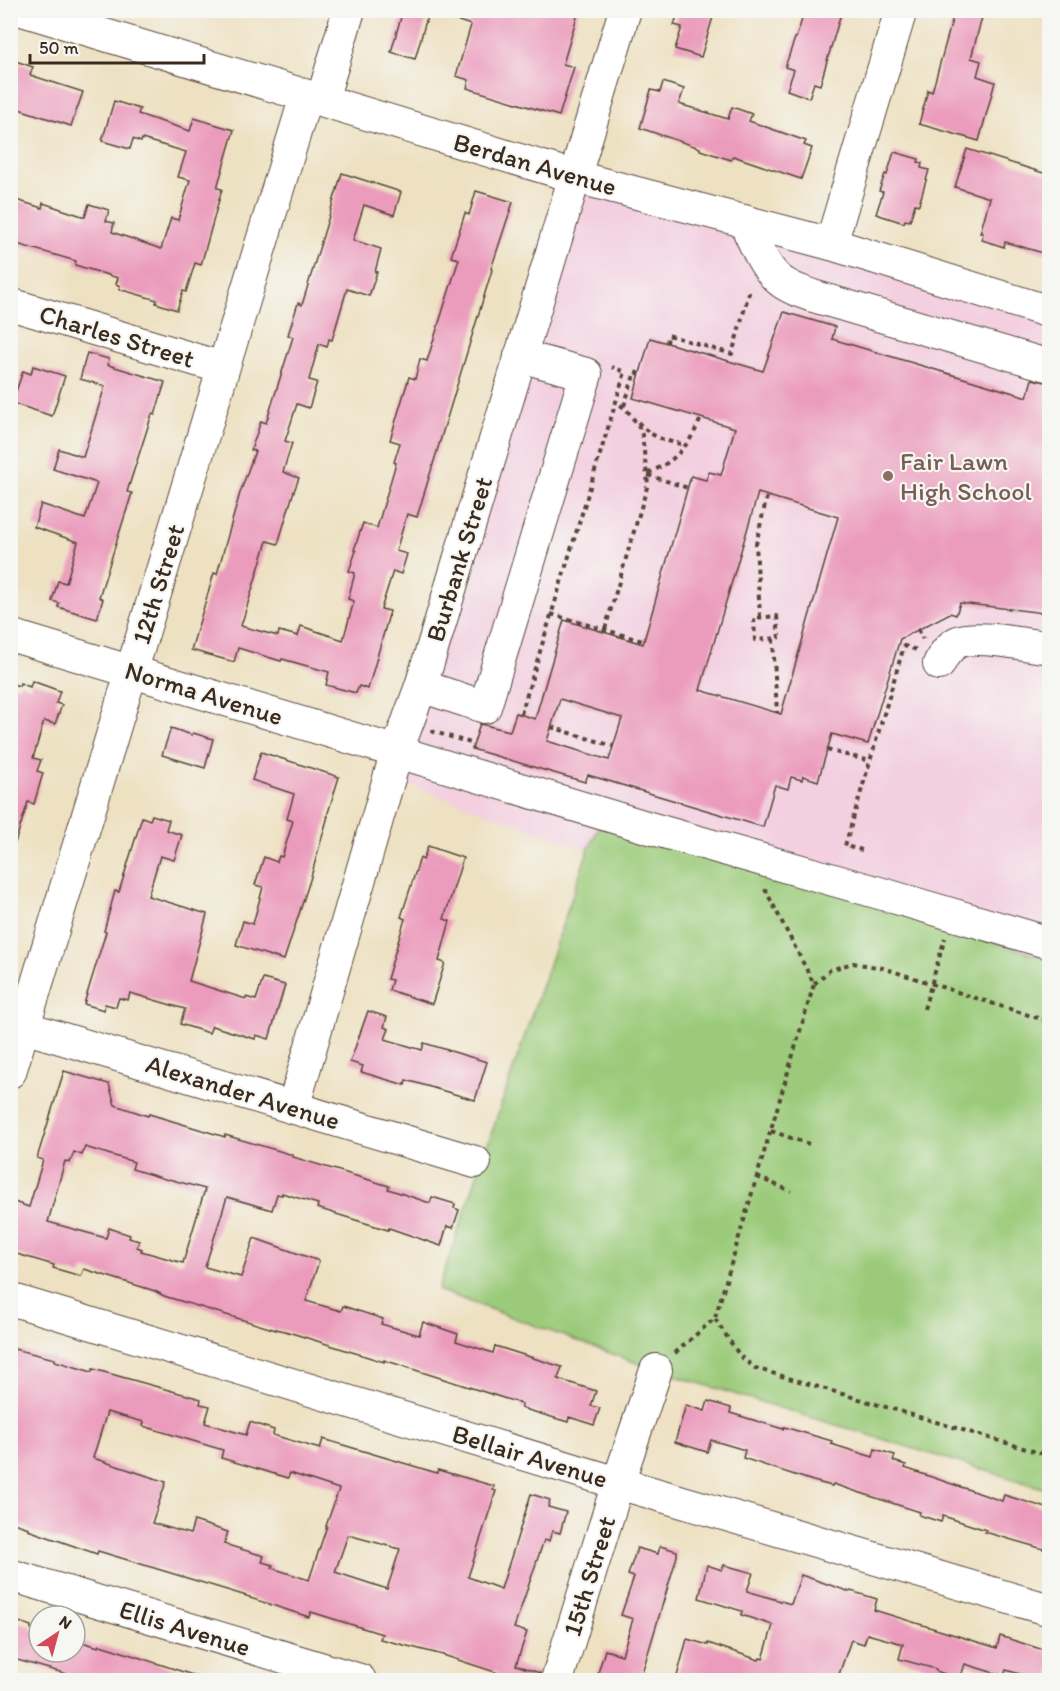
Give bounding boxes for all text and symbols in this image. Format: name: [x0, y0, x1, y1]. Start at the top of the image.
scale bar: [30, 27, 204, 65]
text: 50 m: [39, 37, 79, 59]
street label: Berdan Avenue: [450, 125, 620, 203]
street label: Charles Street: [36, 297, 199, 375]
place label: Fair Lawn High School: [900, 445, 1032, 507]
marker: Fair Lawn High School: [881, 469, 895, 483]
street label: Burbank Street: [419, 472, 499, 645]
street label: 12th Street: [125, 520, 191, 648]
street label: Norma Avenue: [121, 654, 287, 732]
street label: Alexander Avenue: [142, 1047, 344, 1137]
street label: Bellair Avenue: [448, 1417, 612, 1495]
street label: 15th Street: [556, 1512, 622, 1640]
street label: Ellis Avenue: [116, 1593, 254, 1663]
north arrow: [27, 1604, 87, 1664]
text: N: [56, 1611, 75, 1633]

